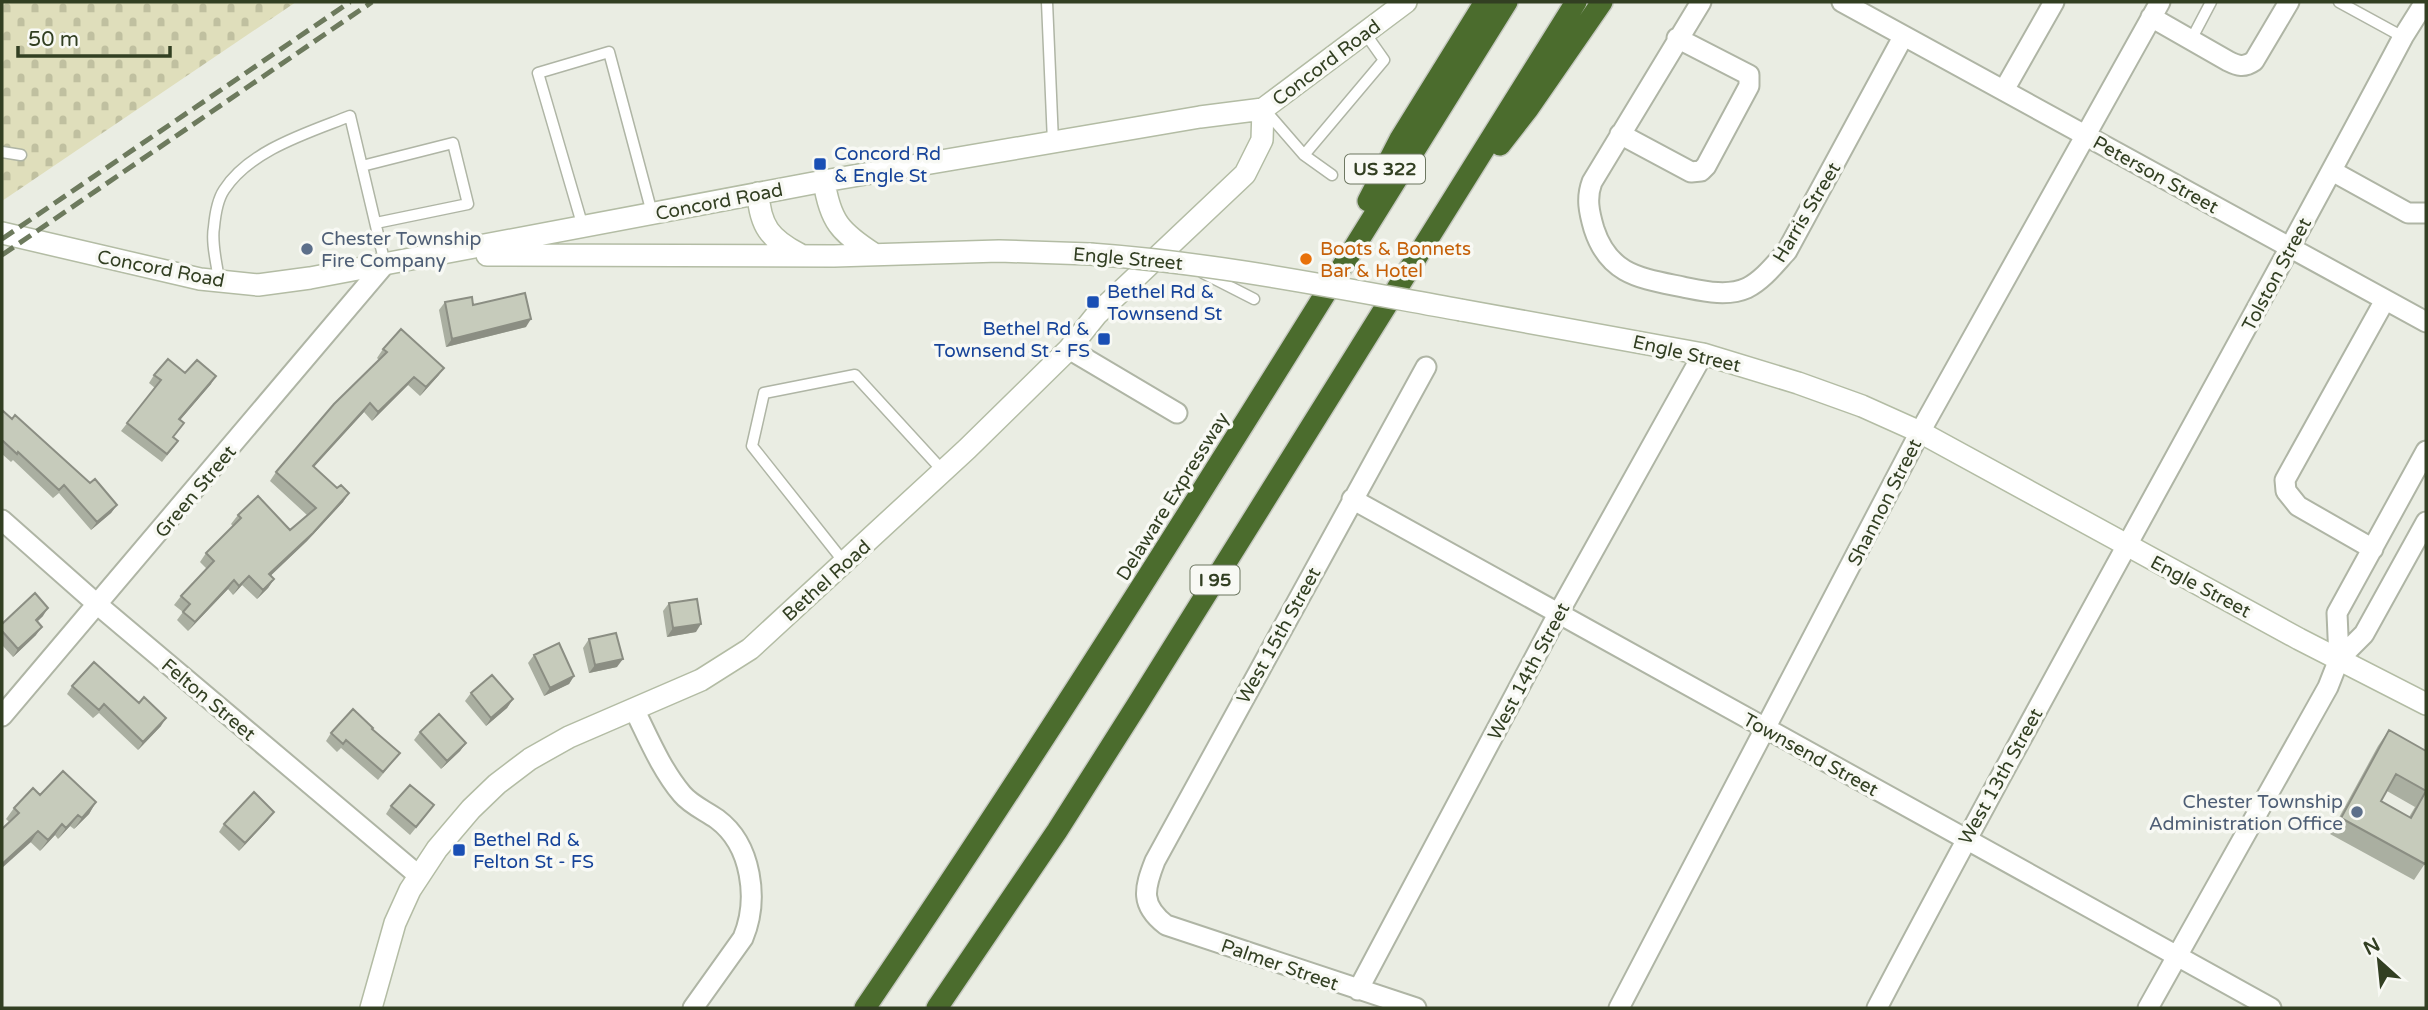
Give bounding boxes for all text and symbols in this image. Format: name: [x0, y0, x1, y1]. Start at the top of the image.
scale bar: [18, 14, 170, 58]
street label: Concord Road: [1268, 15, 1385, 110]
text: 50 m: [28, 27, 79, 52]
street label: Peterson Street: [2089, 131, 2222, 218]
place label: Concord Rd & Engle St: [834, 143, 941, 187]
road number: US 322: [1345, 154, 1425, 184]
marker: Concord Rd & Engle St: [812, 156, 828, 172]
street label: Harris Street: [1768, 159, 1845, 266]
street label: Concord Road: [654, 179, 785, 225]
street label: Tolston Street: [2238, 214, 2316, 335]
place label: Chester Township Fire Company: [321, 228, 481, 272]
place label: Boots & Bonnets Bar & Hotel: [1320, 238, 1471, 282]
marker: Chester Township Fire Company: [299, 241, 315, 257]
street label: Engle Street: [1072, 243, 1184, 275]
street label: Concord Road: [95, 246, 226, 292]
marker: Boots & Bonnets Bar & Hotel: [1298, 251, 1314, 267]
place label: Bethel Rd & Townsend St: [1107, 281, 1222, 325]
marker: Bethel Rd & Townsend St: [1085, 294, 1101, 310]
place label: Bethel Rd & Townsend St - FS: [934, 318, 1090, 362]
marker: Bethel Rd & Townsend St - FS: [1096, 331, 1112, 347]
street label: Engle Street: [1631, 331, 1743, 377]
street label: Delaware Expressway: [1112, 408, 1234, 585]
street label: Shannon Street: [1843, 435, 1926, 570]
street label: Green Street: [151, 441, 241, 542]
street label: Bethel Road: [778, 535, 875, 626]
street label: Engle Street: [2147, 551, 2254, 622]
street label: West 15th Street: [1232, 564, 1325, 707]
road number: I 95: [1190, 566, 1240, 594]
street label: West 14th Street: [1483, 599, 1574, 744]
street label: Felton Street: [157, 654, 260, 745]
street label: West 13th Street: [1954, 705, 2047, 848]
street label: Townsend Street: [1739, 709, 1882, 801]
place label: Chester Township Administration Office: [2149, 791, 2343, 835]
marker: Chester Township Administration Office: [2349, 804, 2365, 820]
place label: Bethel Rd & Felton St - FS: [473, 829, 594, 873]
marker: Bethel Rd & Felton St - FS: [451, 842, 467, 858]
north arrow: [2344, 926, 2414, 996]
text: N: [2360, 933, 2384, 960]
street label: Palmer Street: [1218, 935, 1341, 995]

